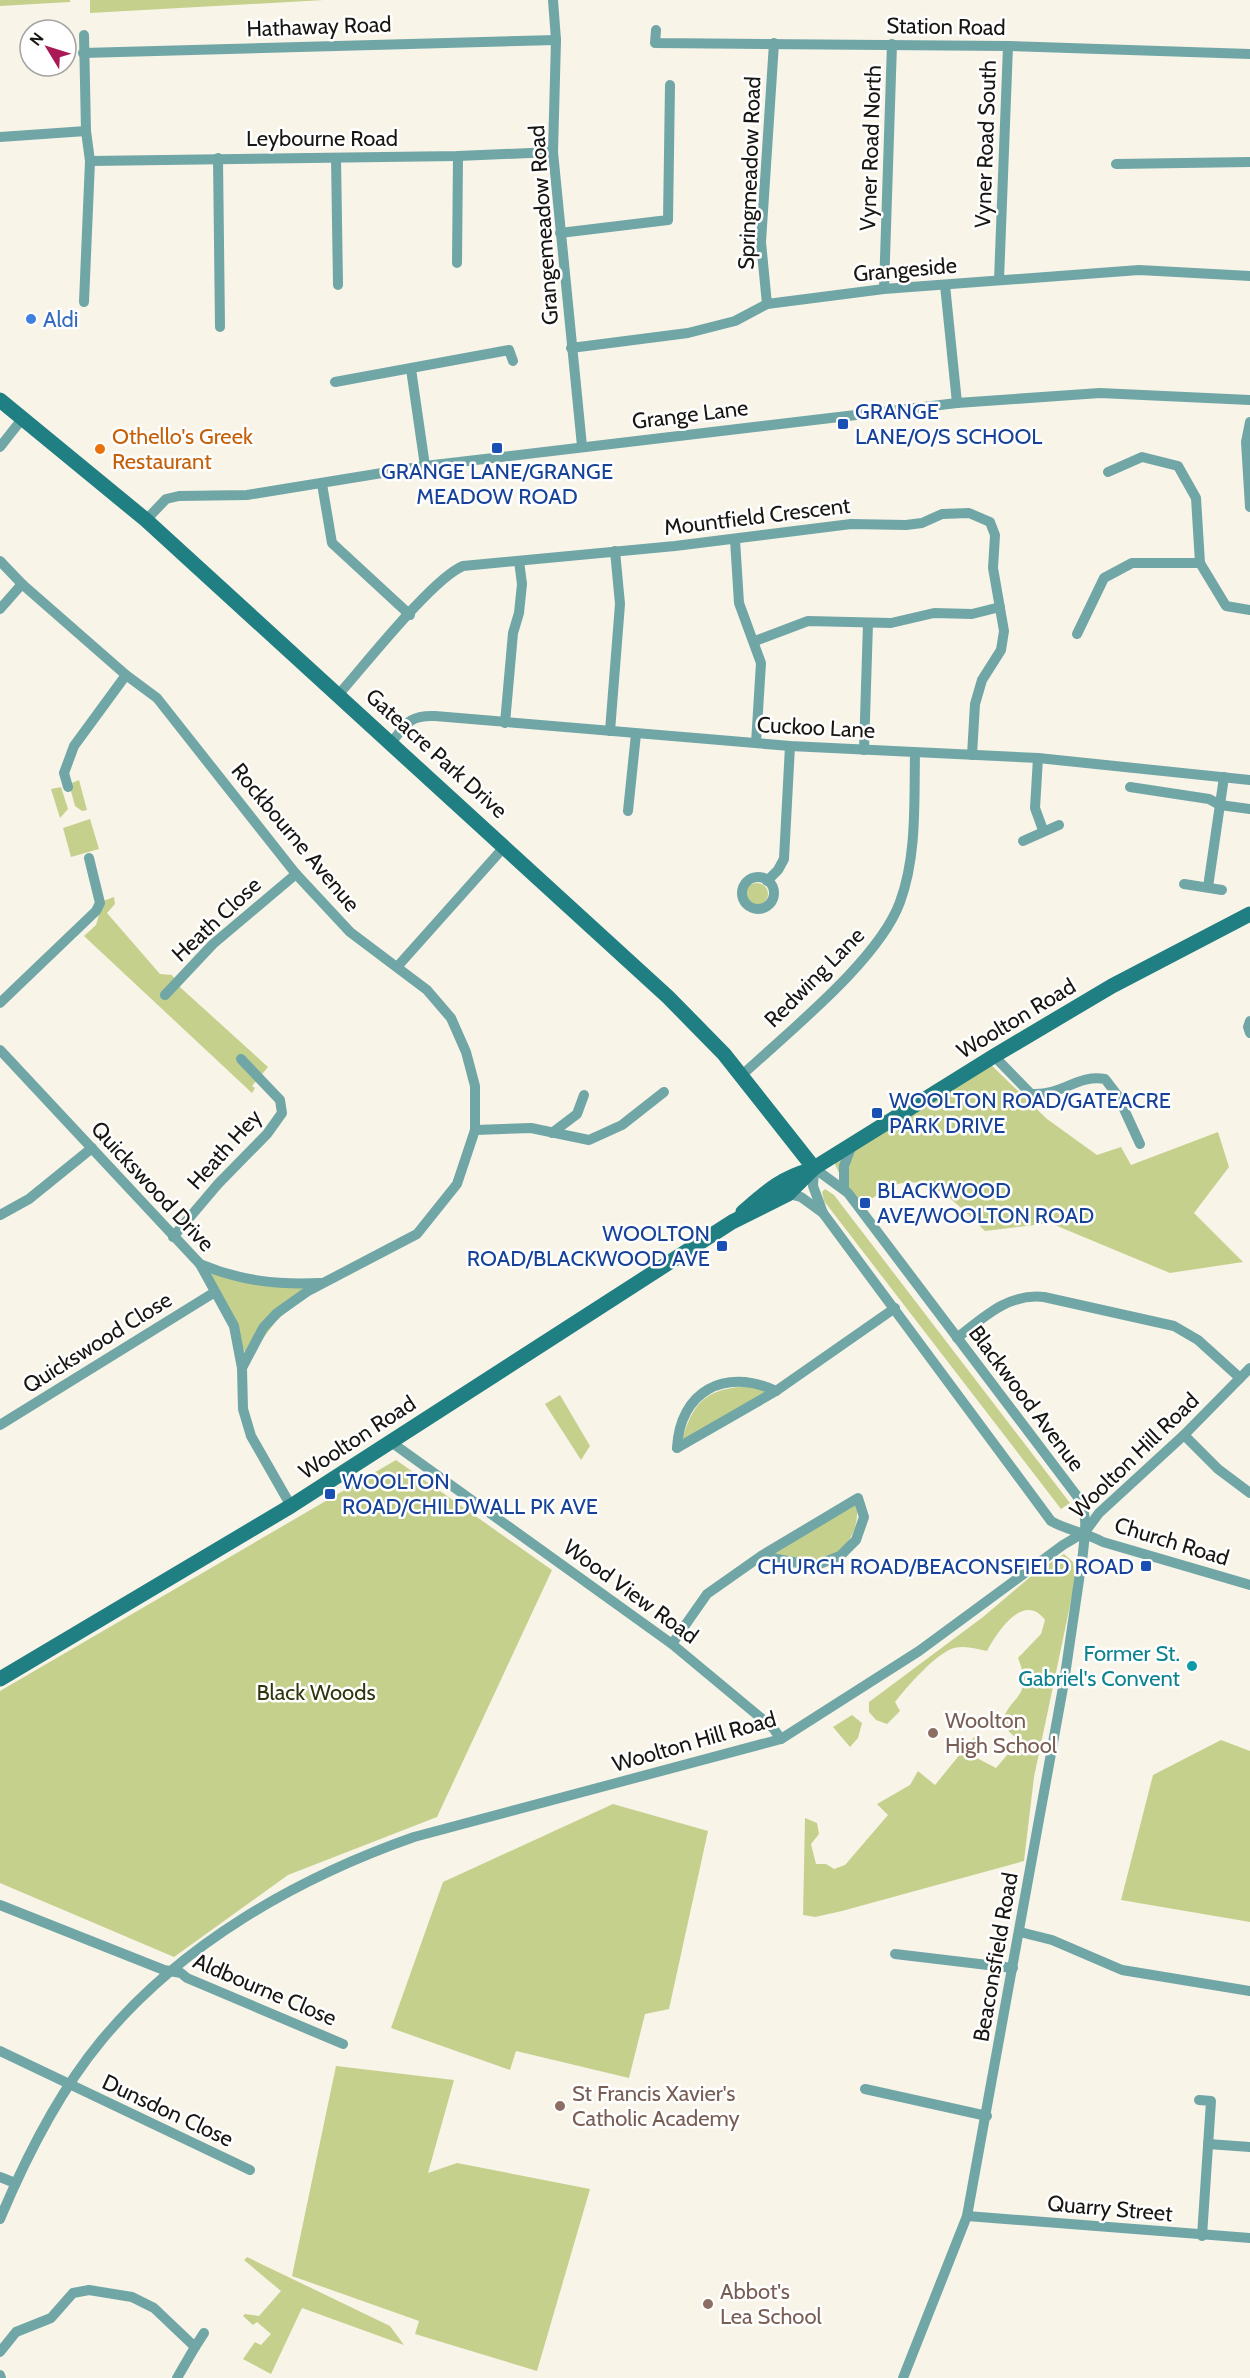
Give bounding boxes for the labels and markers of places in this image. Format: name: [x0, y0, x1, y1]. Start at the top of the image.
place label: Aldi: [43, 306, 78, 333]
marker: Aldi: [24, 312, 38, 326]
place label: GRANGE LANE/O/S SCHOOL: [855, 398, 1042, 450]
marker: GRANGE LANE/O/S SCHOOL: [836, 417, 850, 431]
place label: Othello's Greek Restaurant: [112, 423, 253, 475]
marker: GRANGE LANE/GRANGE MEADOW ROAD: [490, 441, 504, 455]
marker: Othello's Greek Restaurant: [93, 442, 107, 456]
place label: GRANGE LANE/GRANGE MEADOW ROAD: [381, 458, 613, 510]
place label: WOOLTON ROAD/GATEACRE PARK DRIVE: [889, 1087, 1171, 1139]
marker: WOOLTON ROAD/GATEACRE PARK DRIVE: [870, 1106, 884, 1120]
place label: BLACKWOOD AVE/WOOLTON ROAD: [877, 1177, 1094, 1229]
marker: BLACKWOOD AVE/WOOLTON ROAD: [858, 1196, 872, 1210]
place label: WOOLTON ROAD/BLACKWOOD AVE: [467, 1220, 710, 1272]
marker: WOOLTON ROAD/BLACKWOOD AVE: [715, 1239, 729, 1253]
place label: WOOLTON ROAD/CHILDWALL PK AVE: [342, 1468, 598, 1520]
marker: WOOLTON ROAD/CHILDWALL PK AVE: [323, 1487, 337, 1501]
place label: CHURCH ROAD/BEACONSFIELD ROAD: [758, 1553, 1134, 1580]
marker: CHURCH ROAD/BEACONSFIELD ROAD: [1139, 1559, 1153, 1573]
place label: Former St. Gabriel's Convent: [1018, 1640, 1181, 1692]
marker: Former St. Gabriel's Convent: [1185, 1659, 1199, 1673]
place label: Woolton High School: [945, 1707, 1058, 1759]
marker: Woolton High School: [926, 1726, 940, 1740]
place label: St Francis Xavier's Catholic Academy: [572, 2080, 740, 2132]
marker: St Francis Xavier's Catholic Academy: [553, 2099, 567, 2113]
place label: Abbot's Lea School: [720, 2278, 823, 2330]
marker: Abbot's Lea School: [701, 2297, 715, 2311]

